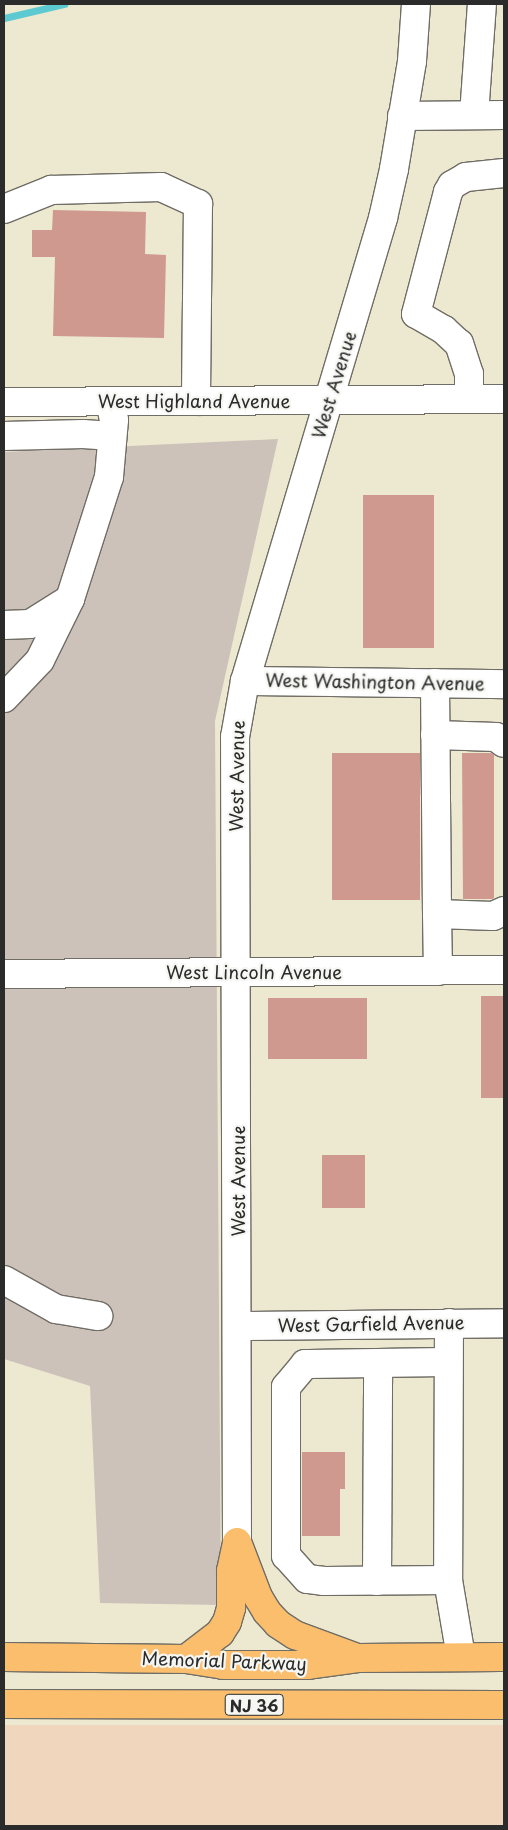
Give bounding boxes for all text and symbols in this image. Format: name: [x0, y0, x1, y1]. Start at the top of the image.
street label: West Avenue: [308, 329, 360, 441]
street label: West Highland Avenue: [97, 390, 291, 412]
street label: West Washington Avenue: [267, 669, 483, 695]
street label: West Avenue: [225, 721, 249, 831]
street label: West Lincoln Avenue: [166, 961, 342, 983]
street label: West Avenue: [227, 1126, 249, 1236]
street label: West Garfield Avenue: [277, 1312, 465, 1336]
street label: Memorial Parkway: [141, 1647, 307, 1675]
road number: NJ 36: [224, 1692, 284, 1718]

